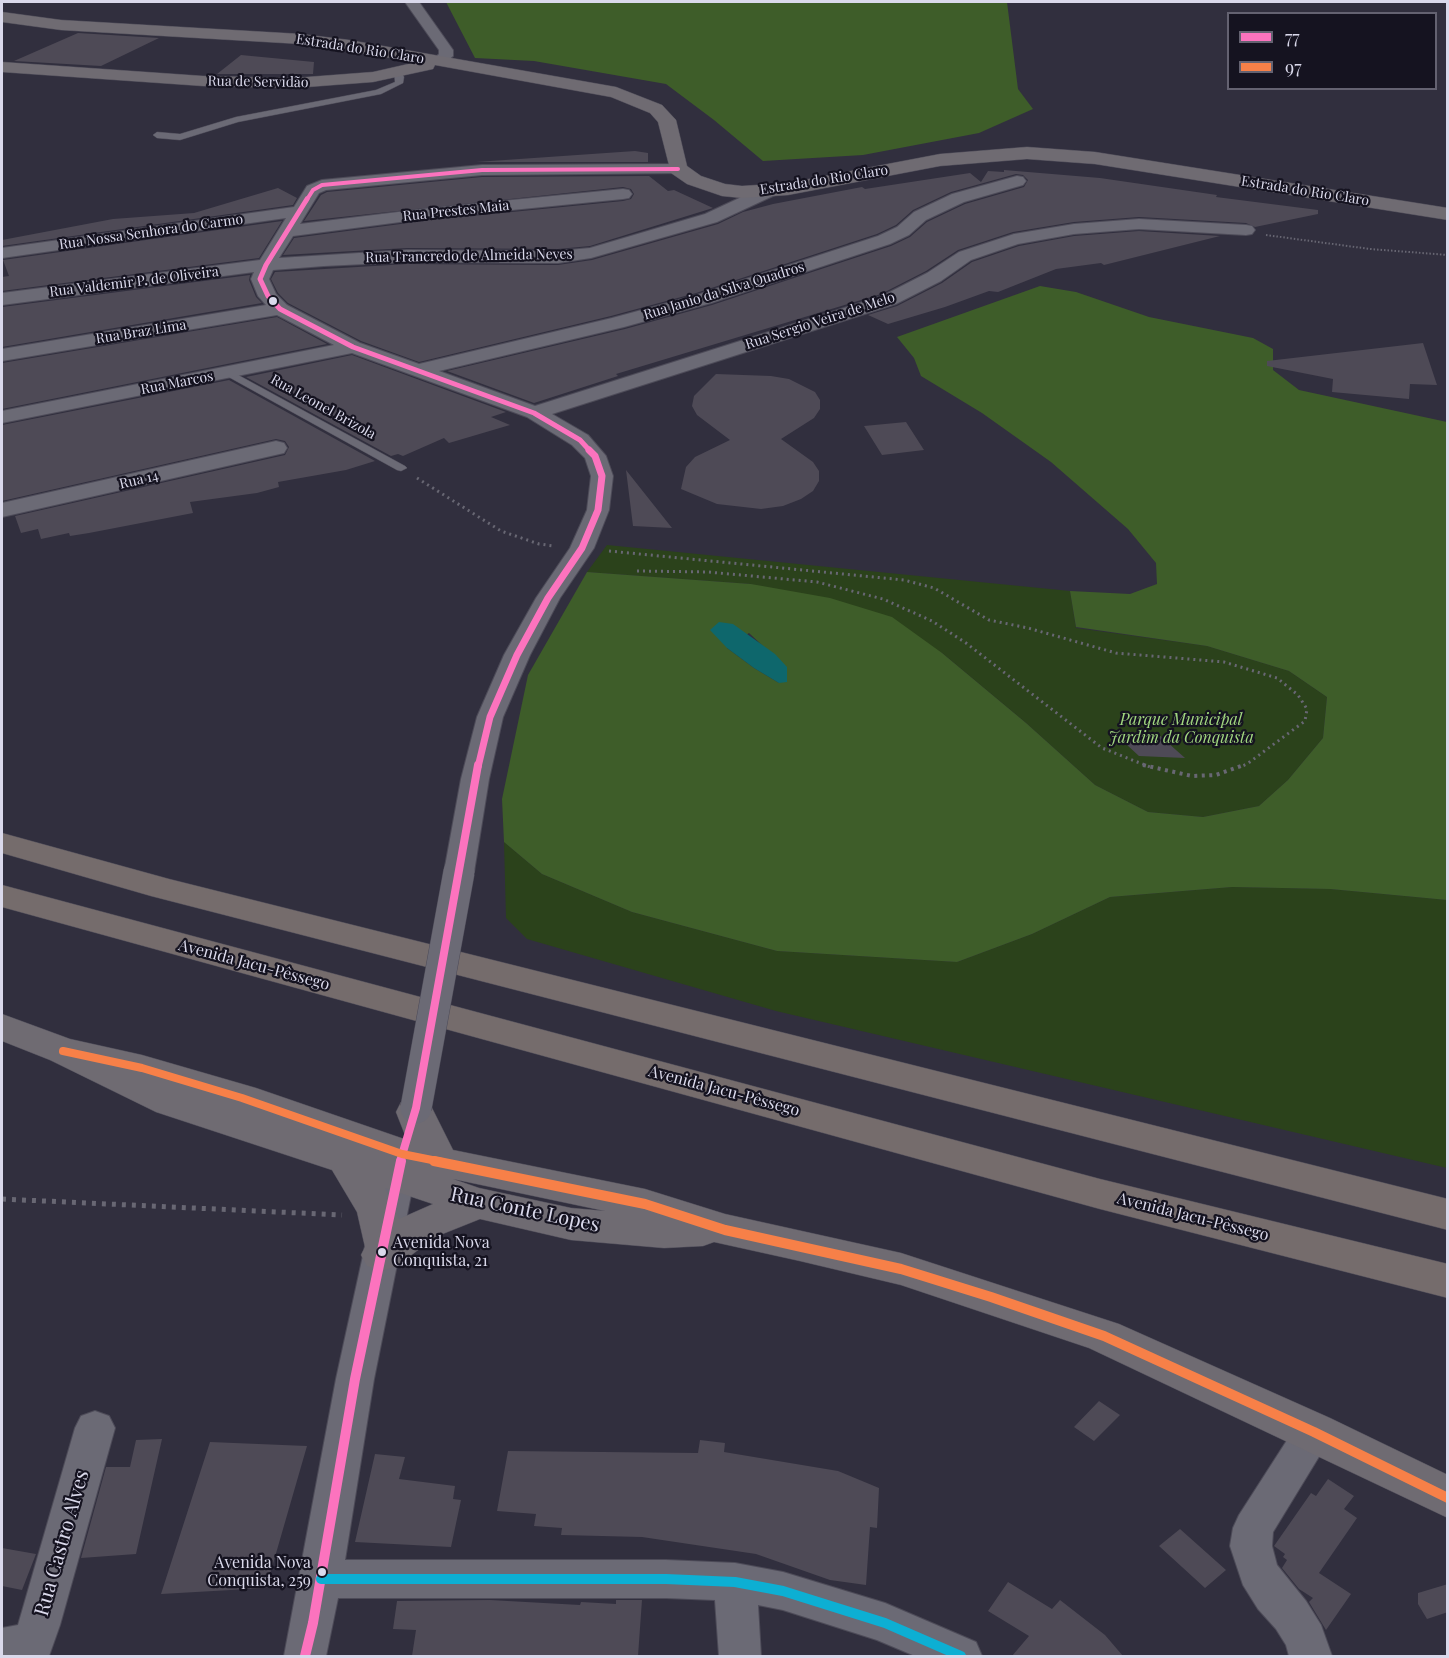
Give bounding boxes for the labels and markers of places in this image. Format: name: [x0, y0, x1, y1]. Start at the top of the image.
unlabelled marker: [267, 295, 279, 307]
place label: Avenida Nova Conquista, 21: [393, 1233, 490, 1271]
marker: Avenida Nova Conquista, 21: [376, 1246, 388, 1258]
place label: Avenida Nova Conquista, 259: [207, 1553, 311, 1591]
marker: Avenida Nova Conquista, 259: [316, 1566, 328, 1578]

